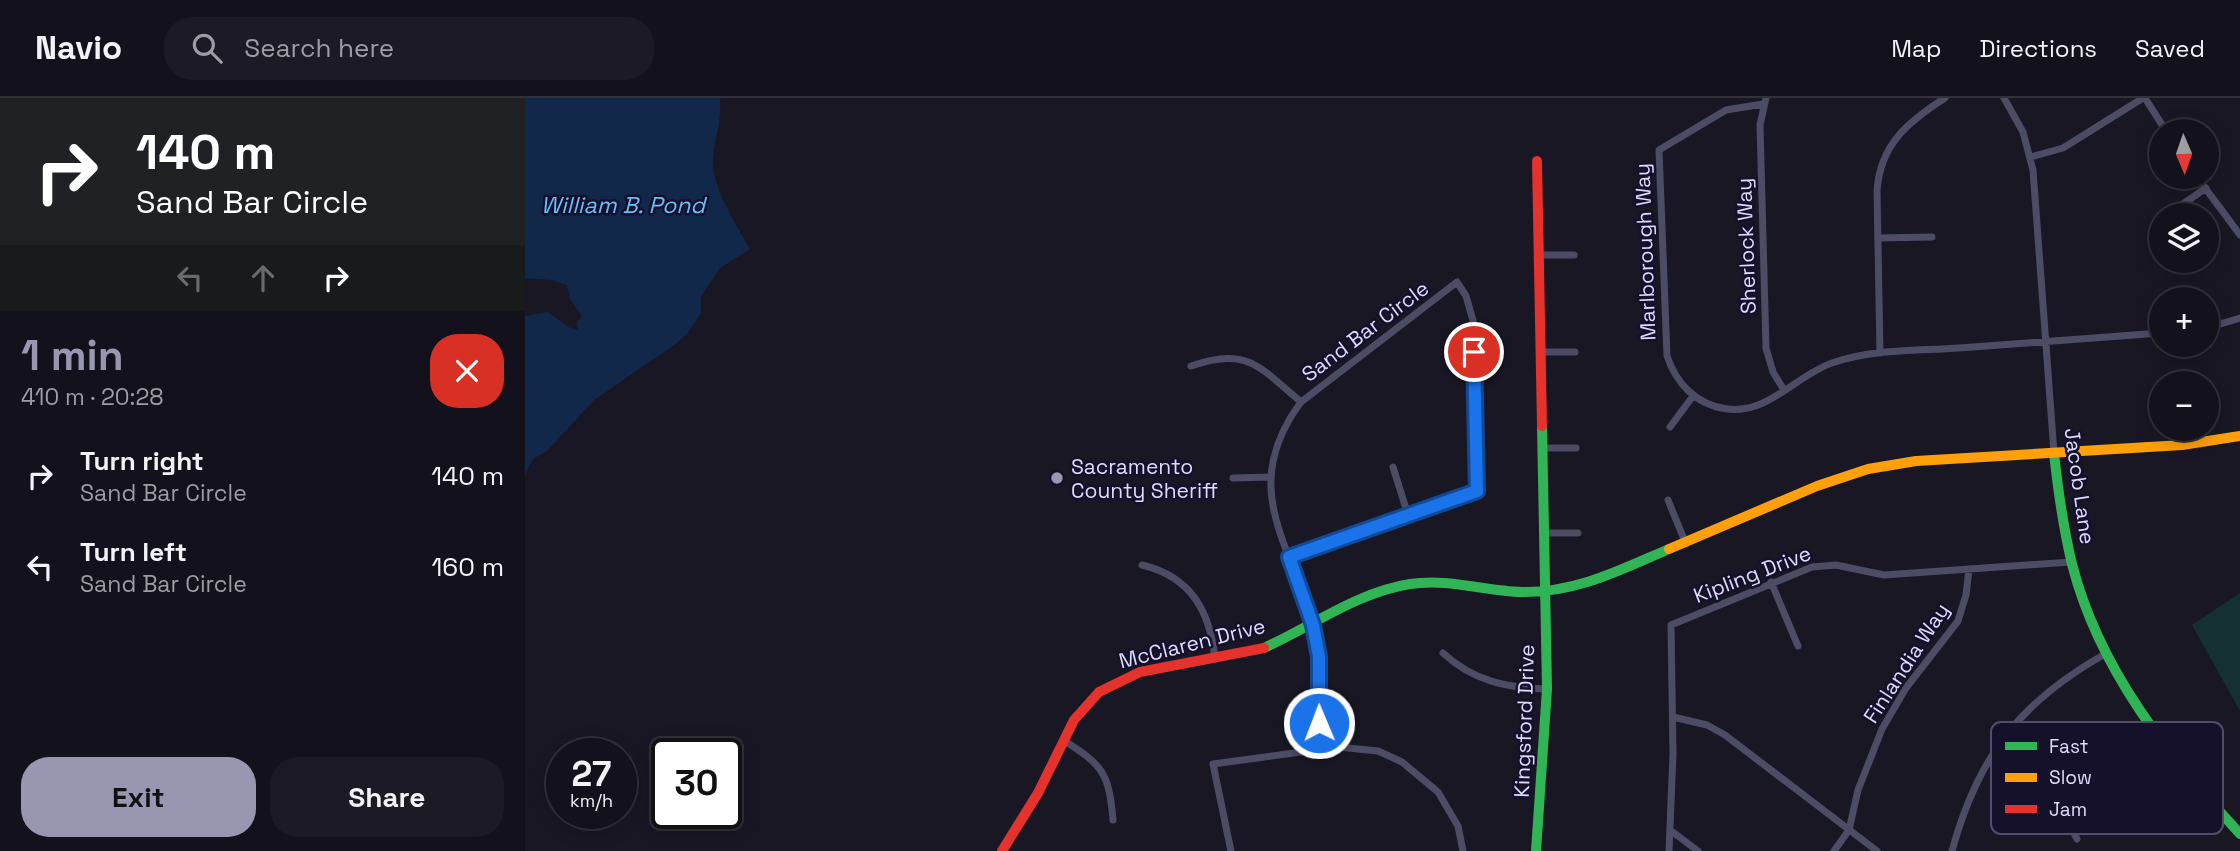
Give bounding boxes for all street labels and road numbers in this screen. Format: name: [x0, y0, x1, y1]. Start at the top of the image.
street label: Marlborough Way: [1628, 163, 1662, 341]
street label: Sherlock Way: [1730, 178, 1762, 314]
street label: Sand Bar Circle: [1296, 274, 1434, 388]
street label: Jacob Lane: [2058, 426, 2102, 546]
street label: Kipling Drive: [1689, 539, 1815, 609]
street label: Finlandia Way: [1857, 598, 1955, 728]
street label: McClaren Drive: [1116, 612, 1268, 674]
street label: Kingsford Drive: [1508, 644, 1540, 798]

